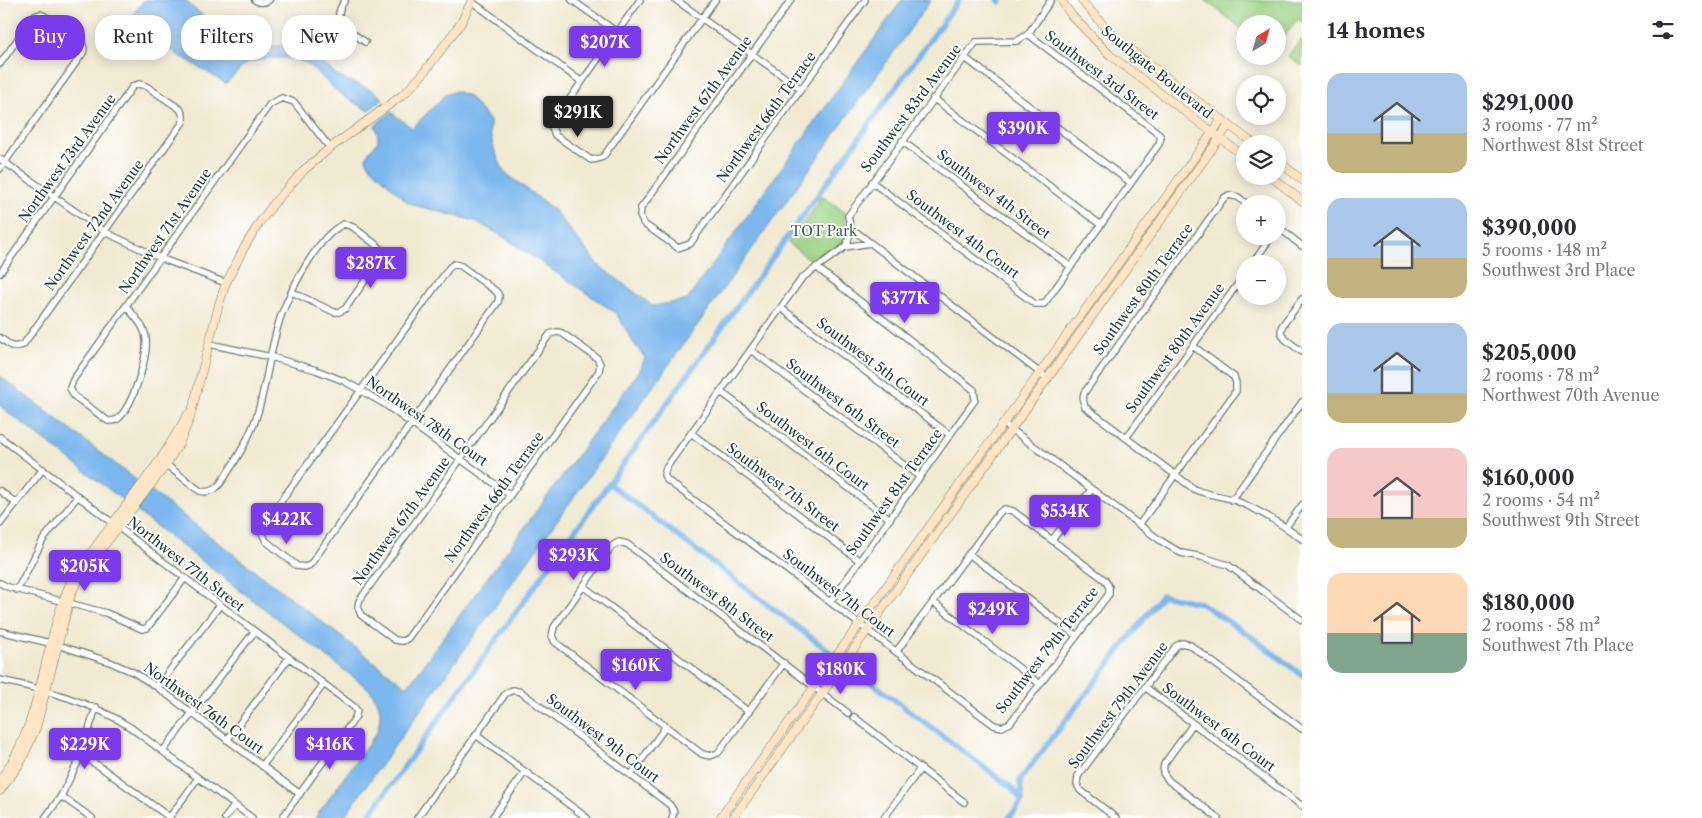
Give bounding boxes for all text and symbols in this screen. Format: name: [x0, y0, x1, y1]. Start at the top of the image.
chip: Buy: [15, 15, 85, 60]
chip: Rent: [95, 15, 171, 60]
chip: Filters: [181, 15, 272, 60]
chip: New: [282, 15, 357, 60]
north arrow: [1236, 15, 1286, 65]
map controls: [1236, 15, 1286, 305]
icon: filters: [1649, 16, 1677, 44]
text: 14 homes: [1327, 18, 1425, 43]
street label: Southgate Boulevard: [1098, 22, 1217, 123]
pin: $207K: [570, 26, 640, 68]
street label: Southwest 3rd Street: [1041, 26, 1163, 124]
text: $207K: [580, 32, 630, 52]
street label: Northwest 67th Avenue: [650, 32, 756, 168]
street label: Southwest 83rd Avenue: [857, 40, 965, 176]
street label: Northwest 66th Terrace: [712, 48, 820, 186]
button: locate: [1236, 75, 1286, 125]
street label: Northwest 73rd Avenue: [14, 90, 120, 226]
text: $291,000: [1482, 90, 1574, 115]
icon: home: [1367, 93, 1427, 153]
pin: $291K: [543, 96, 613, 138]
text: $291K: [554, 102, 602, 122]
pin: $390K: [988, 112, 1058, 154]
text: 3 rooms · 77 m²: [1482, 115, 1598, 135]
text: $390K: [998, 118, 1048, 138]
button: layers: [1236, 135, 1286, 185]
text: Northwest 81st Street: [1482, 135, 1644, 155]
street label: Southwest 4th Street: [934, 145, 1055, 243]
street label: Northwest 72nd Avenue: [40, 156, 148, 294]
street label: Northwest 71st Avenue: [115, 164, 215, 297]
street label: Southwest 4th Court: [903, 186, 1023, 282]
button: +: [1236, 195, 1286, 245]
text: $390,000: [1482, 215, 1577, 240]
icon: home: [1367, 218, 1427, 278]
street label: Southwest 80th Terrace: [1089, 220, 1197, 358]
park label: TOT Park: [791, 222, 858, 240]
text: 5 rooms · 148 m²: [1482, 240, 1607, 260]
pin: $287K: [336, 246, 406, 289]
text: $287K: [346, 253, 396, 273]
button: −: [1236, 255, 1286, 305]
text: Southwest 3rd Place: [1482, 260, 1636, 280]
street label: Southwest 80th Avenue: [1122, 279, 1228, 417]
pin: $377K: [870, 282, 940, 324]
text: $377K: [881, 288, 929, 308]
street label: Southwest 5th Court: [813, 314, 933, 410]
text: $205,000: [1482, 340, 1577, 365]
icon: home: [1367, 343, 1427, 403]
street label: Southwest 6th Street: [782, 354, 904, 452]
text: 2 rooms · 78 m²: [1482, 365, 1600, 385]
street label: Northwest 78th Court: [363, 372, 491, 470]
text: Northwest 70th Avenue: [1482, 385, 1659, 405]
street label: Southwest 6th Court: [753, 398, 873, 494]
street label: Southwest 81st Terrace: [842, 425, 946, 559]
street label: Northwest 66th Terrace: [440, 428, 548, 566]
street label: Southwest 7th Street: [723, 439, 843, 535]
street label: Northwest 67th Avenue: [348, 453, 454, 589]
text: $160,000: [1482, 465, 1575, 490]
icon: home: [1367, 468, 1427, 528]
text: 2 rooms · 54 m²: [1482, 490, 1600, 510]
pin: $534K: [1030, 494, 1100, 537]
text: $534K: [1040, 501, 1090, 521]
pin: $422K: [252, 502, 322, 545]
text: $422K: [262, 509, 312, 529]
text: Southwest 9th Street: [1482, 510, 1640, 530]
street label: Northwest 77th Street: [124, 513, 248, 615]
pin: $293K: [539, 538, 609, 581]
text: $293K: [549, 545, 599, 565]
street label: Southwest 7th Court: [779, 545, 899, 641]
street label: Southwest 8th Street: [656, 548, 778, 646]
pin: $205K: [50, 550, 120, 592]
text: $205K: [60, 556, 110, 576]
street label: Southwest 79th Terrace: [992, 583, 1102, 717]
text: $180,000: [1482, 590, 1575, 615]
pin: $249K: [958, 592, 1028, 635]
icon: home: [1367, 593, 1427, 653]
text: $249K: [968, 599, 1018, 619]
text: 2 rooms · 58 m²: [1482, 615, 1600, 635]
text: Southwest 7th Place: [1482, 635, 1634, 655]
street label: Southwest 79th Avenue: [1064, 638, 1172, 772]
pin: $160K: [601, 648, 671, 691]
pin: $180K: [806, 652, 876, 695]
text: $160K: [612, 655, 660, 675]
street label: Northwest 76th Court: [141, 658, 268, 758]
text: $180K: [817, 659, 865, 679]
street label: Southwest 6th Court: [1159, 679, 1279, 775]
street label: Southwest 9th Court: [543, 690, 663, 786]
pin: $229K: [50, 728, 120, 770]
pin: $416K: [295, 728, 365, 770]
text: $229K: [60, 734, 110, 754]
text: $416K: [306, 734, 354, 754]

